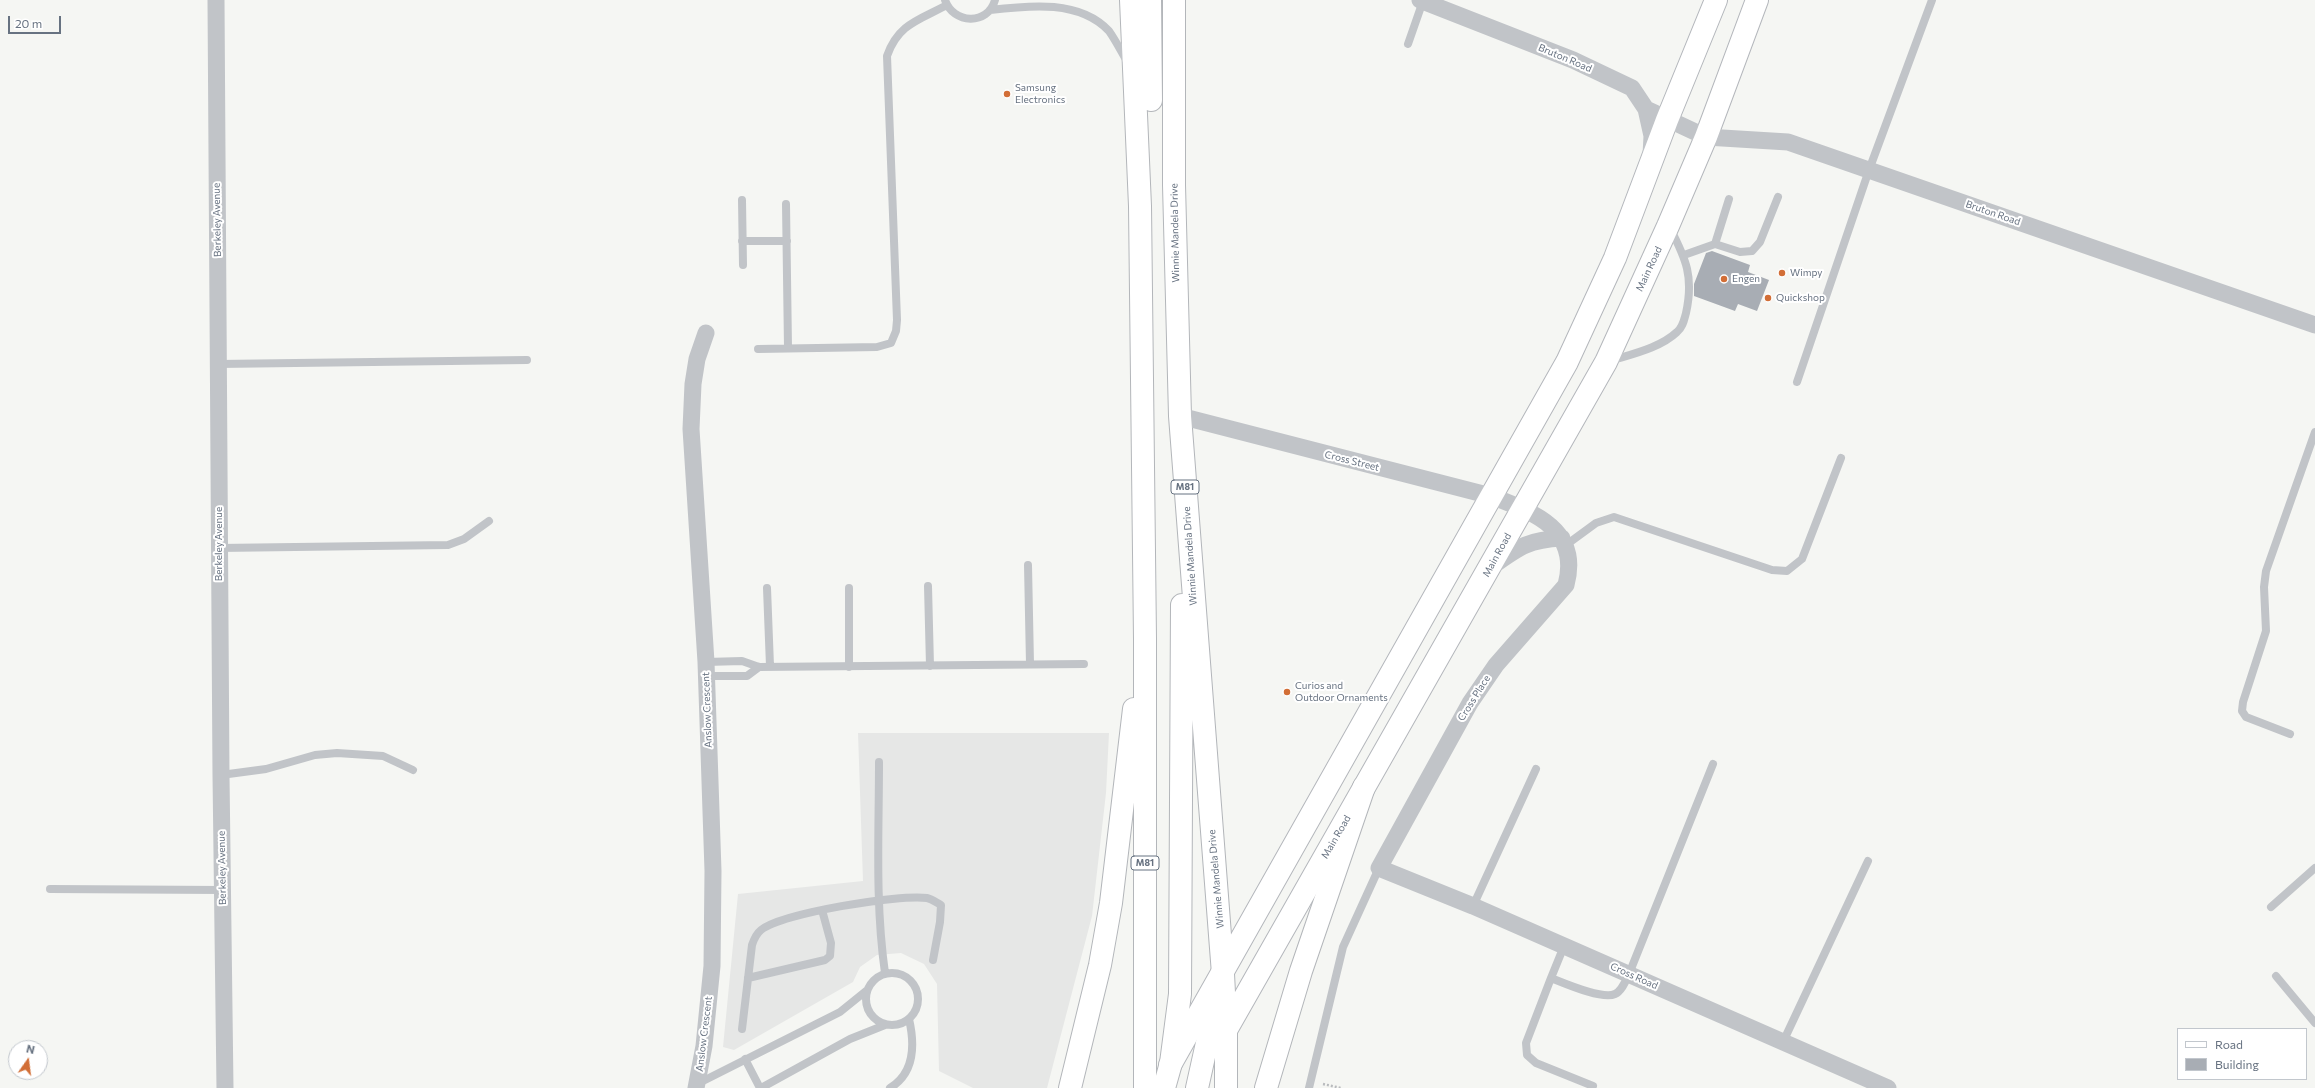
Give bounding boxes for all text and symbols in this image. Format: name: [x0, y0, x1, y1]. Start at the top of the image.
scale bar: [10, 8, 63, 34]
text: 20 m: [15, 16, 42, 30]
street label: Bruton Road: [1536, 41, 1594, 75]
place label: Samsung Electronics: [1015, 82, 1065, 106]
marker: Samsung Electronics: [1002, 89, 1012, 99]
street label: Berkeley Avenue: [210, 183, 224, 257]
street label: Winnie Mandela Drive: [1168, 183, 1182, 283]
street label: Bruton Road: [1964, 198, 2022, 228]
street label: Main Road: [1633, 245, 1665, 293]
place label: Wimpy: [1790, 267, 1822, 279]
marker: Wimpy: [1777, 268, 1787, 278]
place label: Engen: [1732, 273, 1760, 285]
marker: Engen: [1719, 274, 1729, 284]
place label: Quickshop: [1776, 292, 1825, 304]
marker: Quickshop: [1763, 293, 1773, 303]
street label: Cross Street: [1323, 448, 1381, 474]
road number: M81: [1171, 480, 1199, 494]
street label: Winnie Mandela Drive: [1181, 506, 1199, 606]
street label: Berkeley Avenue: [213, 507, 225, 581]
street label: Main Road: [1480, 531, 1514, 579]
street label: Anslow Crescent: [700, 672, 714, 748]
street label: Cross Place: [1455, 673, 1493, 723]
place label: Curios and Outdoor Ornaments: [1295, 680, 1388, 704]
marker: Curios and Outdoor Ornaments: [1282, 687, 1292, 697]
street label: Main Road: [1319, 813, 1353, 861]
street label: Winnie Mandela Drive: [1206, 829, 1226, 929]
street label: Berkeley Avenue: [215, 831, 229, 905]
road number: M81: [1131, 856, 1159, 870]
street label: Cross Road: [1608, 960, 1660, 992]
street label: Anslow Crescent: [693, 996, 715, 1072]
legend: [2177, 1028, 2307, 1080]
text: Road: [2215, 1037, 2243, 1051]
north arrow: [8, 1040, 48, 1080]
text: N: [25, 1042, 36, 1056]
text: Building: [2215, 1057, 2259, 1071]

